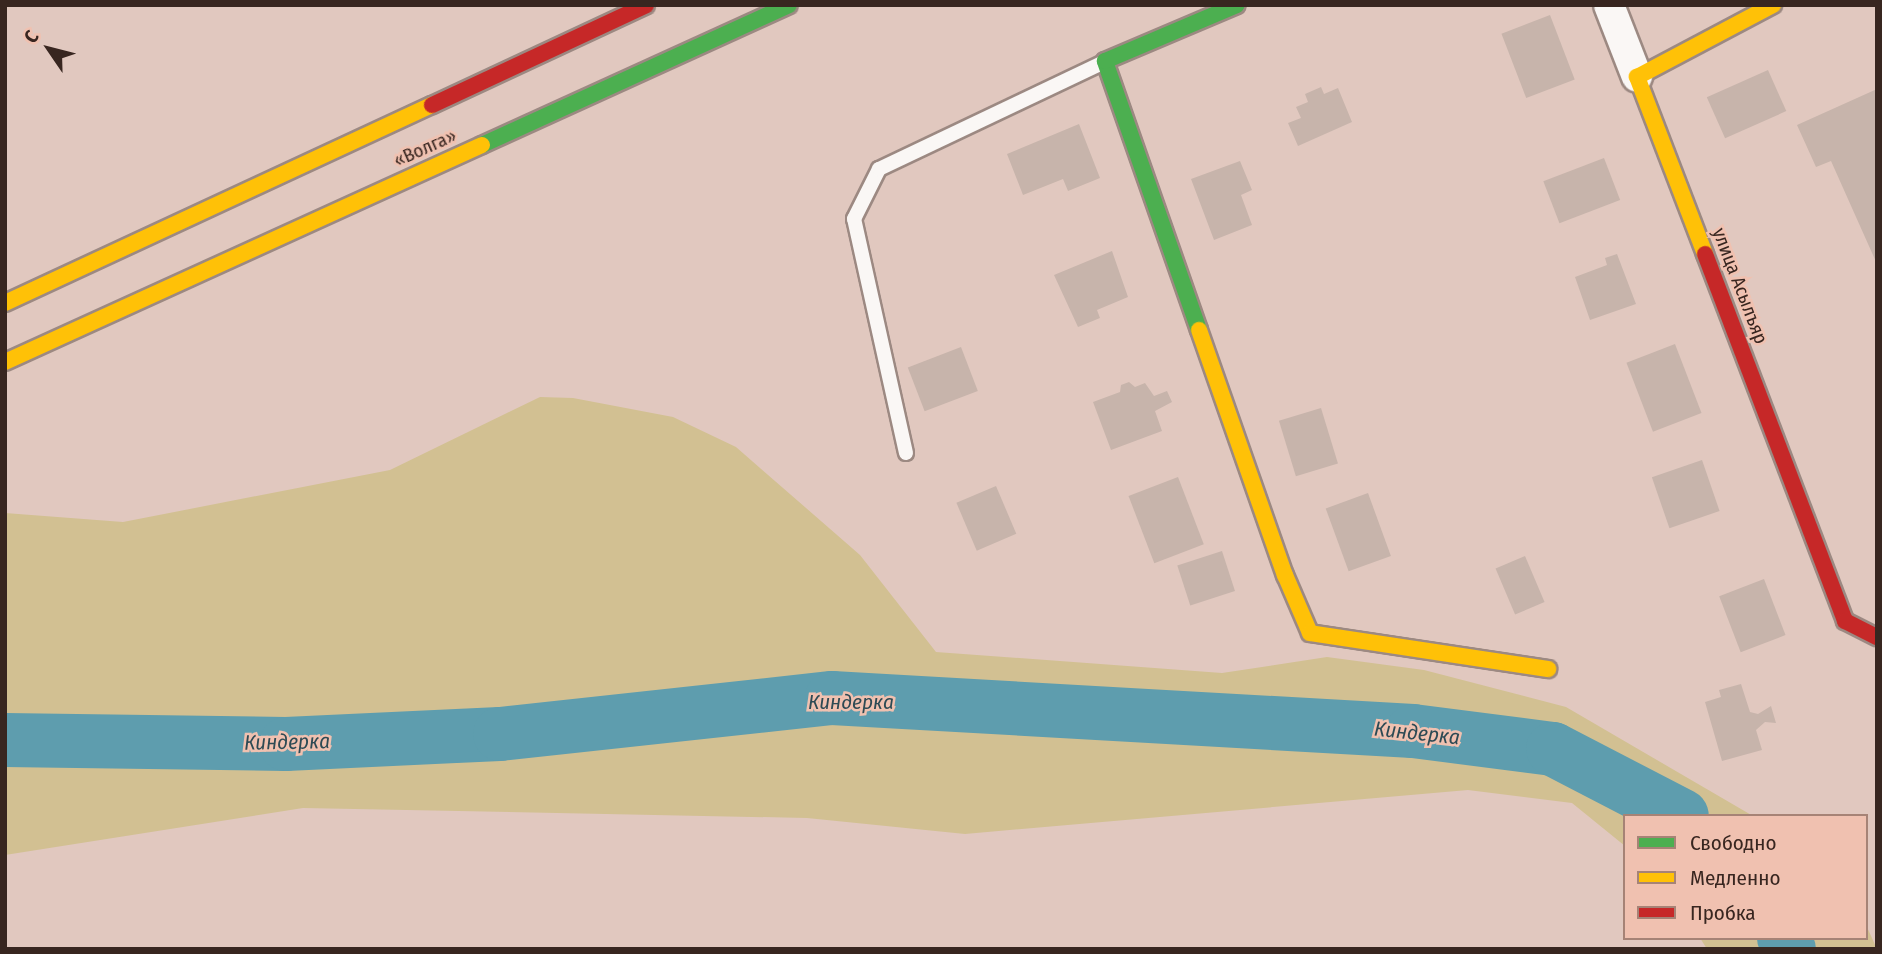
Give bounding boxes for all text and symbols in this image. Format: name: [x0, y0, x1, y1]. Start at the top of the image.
north arrow: [14, 14, 84, 84]
text: С: [19, 26, 44, 47]
street label: «Волга»: [390, 124, 460, 172]
street label: улица Асылъяр: [1707, 225, 1773, 347]
water label: Киндерка: [808, 689, 894, 715]
water label: Киндерка: [1373, 716, 1461, 750]
water label: Киндерка: [244, 729, 330, 755]
legend: [1623, 814, 1868, 940]
text: Свободно: [1690, 830, 1776, 856]
text: Медленно: [1690, 865, 1780, 891]
text: Пробка: [1690, 900, 1756, 926]

